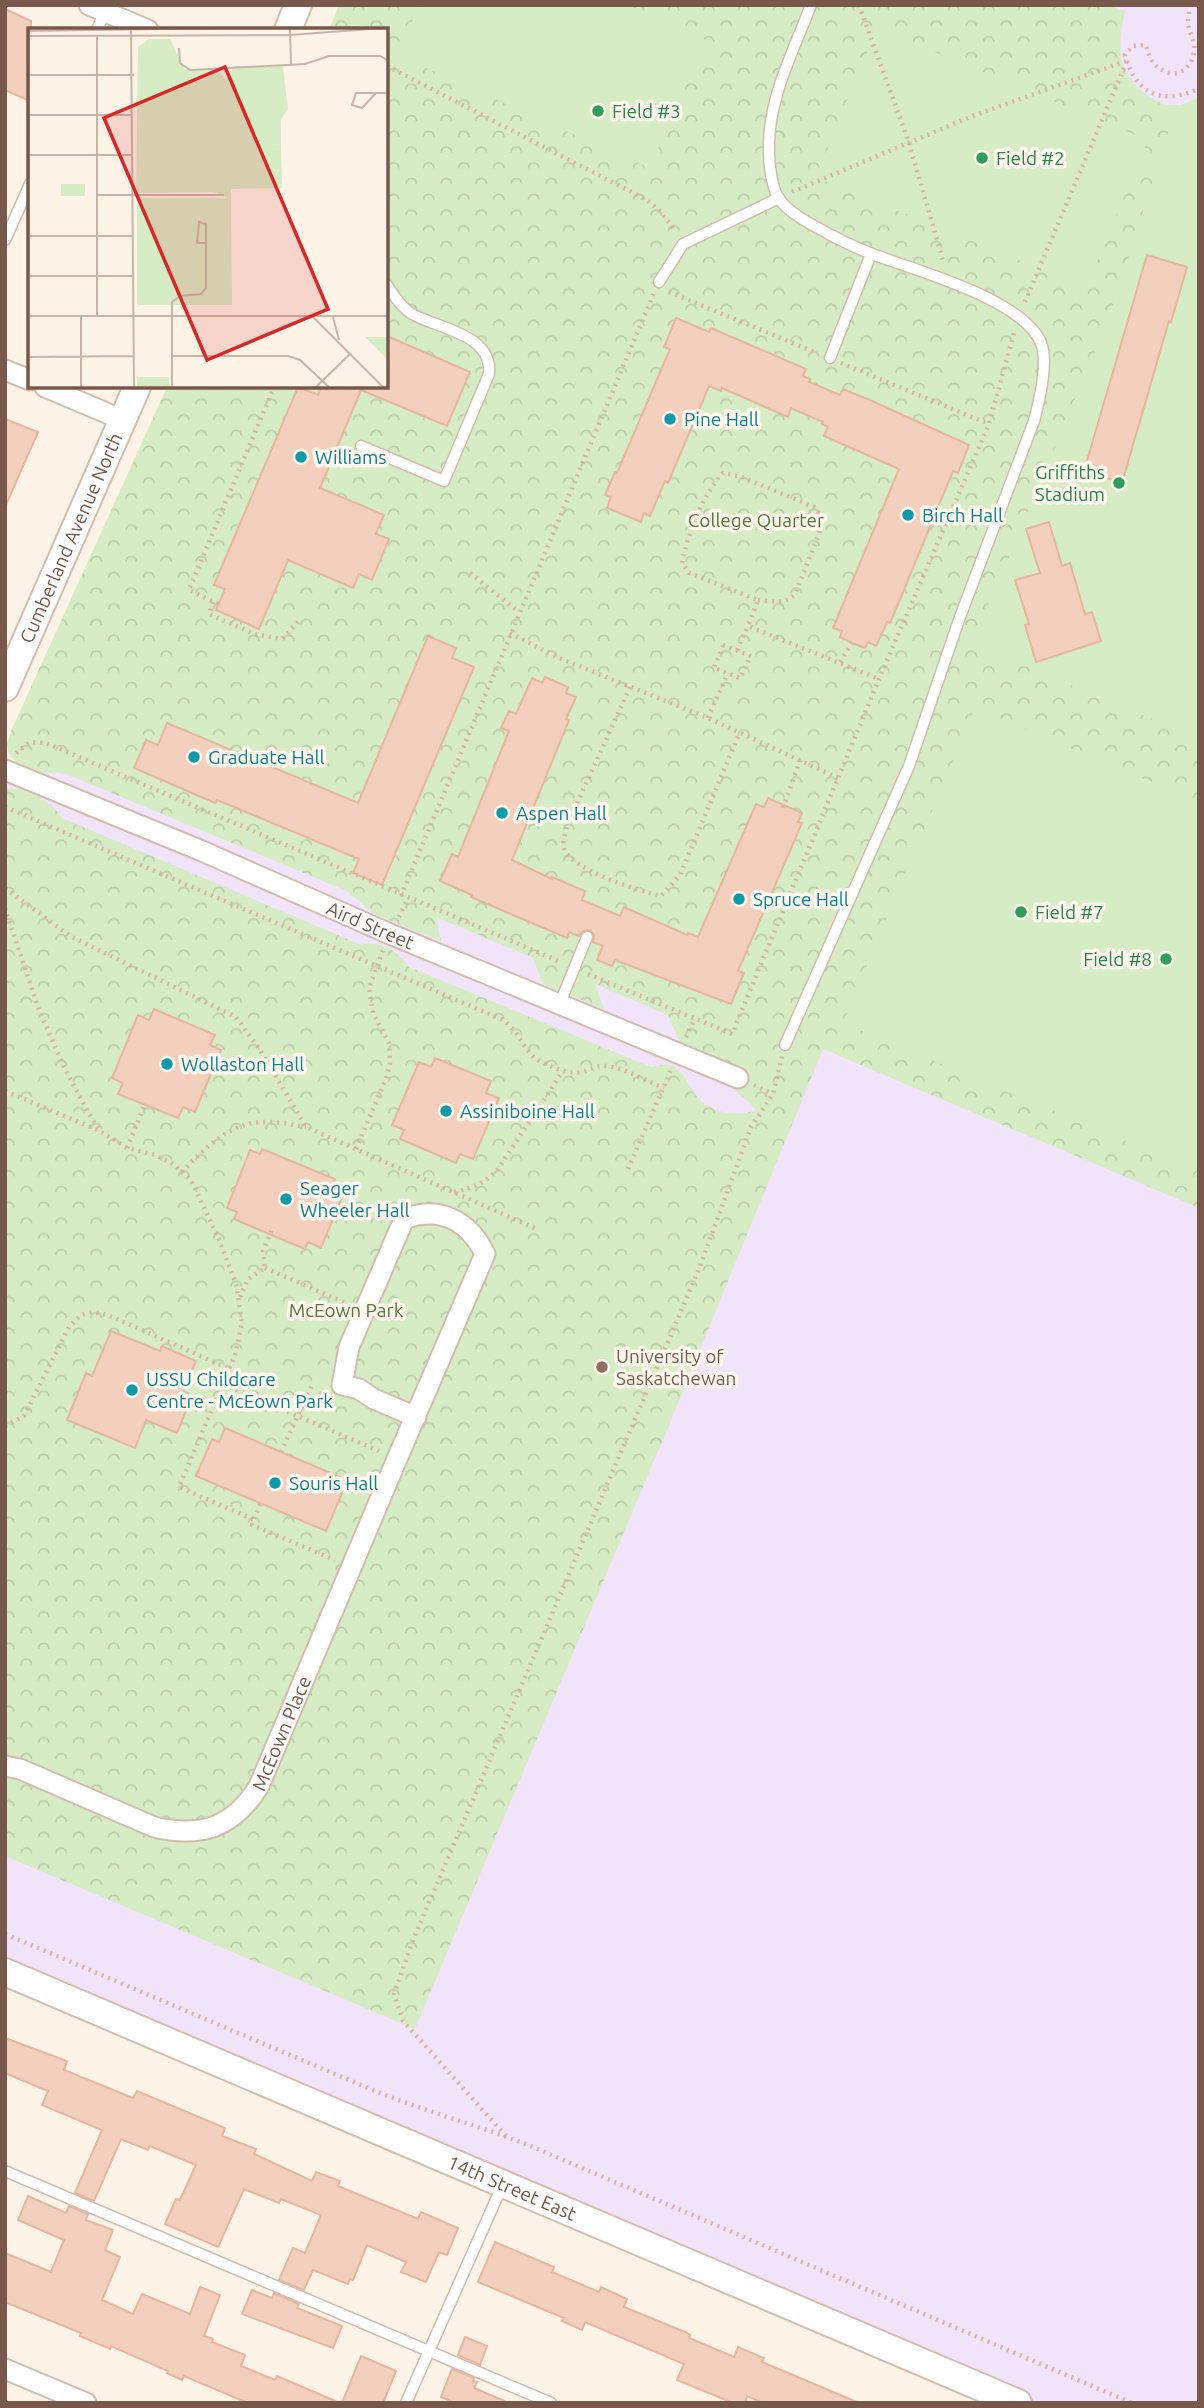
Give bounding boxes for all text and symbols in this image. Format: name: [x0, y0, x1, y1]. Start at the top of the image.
inset map: [28, 28, 388, 388]
place label: Field #3: [612, 100, 681, 122]
marker: Field #3: [590, 103, 606, 119]
place label: Field #2: [996, 147, 1065, 169]
marker: Field #2: [974, 150, 990, 166]
place label: Pine Hall: [684, 408, 759, 430]
marker: Pine Hall: [662, 411, 678, 427]
street label: Cumberland Avenue North: [15, 429, 127, 646]
place label: Williams: [315, 446, 387, 468]
marker: Williams: [293, 449, 309, 465]
place label: Griffiths Stadium: [1035, 461, 1105, 505]
marker: Griffiths Stadium: [1111, 475, 1127, 491]
place label: Birch Hall: [922, 504, 1003, 526]
marker: Birch Hall: [900, 507, 916, 523]
park label: College Quarter: [688, 509, 824, 531]
place label: Graduate Hall: [208, 746, 325, 768]
marker: Graduate Hall: [186, 749, 202, 765]
place label: Aspen Hall: [516, 802, 607, 824]
marker: Aspen Hall: [494, 805, 510, 821]
place label: Spruce Hall: [753, 888, 849, 910]
marker: Spruce Hall: [731, 891, 747, 907]
street label: Aird Street: [323, 897, 418, 954]
place label: Field #7: [1035, 901, 1104, 923]
marker: Field #7: [1013, 904, 1029, 920]
place label: Field #8: [1083, 948, 1152, 970]
marker: Field #8: [1158, 951, 1174, 967]
place label: Wollaston Hall: [181, 1053, 304, 1075]
marker: Wollaston Hall: [159, 1056, 175, 1072]
place label: Assiniboine Hall: [460, 1100, 595, 1122]
marker: Assiniboine Hall: [438, 1103, 454, 1119]
place label: Seager Wheeler Hall: [300, 1177, 409, 1221]
marker: Seager Wheeler Hall: [278, 1191, 294, 1207]
park label: McEown Park: [289, 1299, 404, 1321]
place label: University of Saskatchewan: [616, 1345, 736, 1389]
marker: University of Saskatchewan: [594, 1359, 610, 1375]
place label: USSU Childcare Centre - McEown Park: [146, 1368, 333, 1412]
marker: USSU Childcare Centre - McEown Park: [124, 1382, 140, 1398]
place label: Souris Hall: [289, 1472, 378, 1494]
marker: Souris Hall: [267, 1475, 283, 1491]
street label: McEown Place: [247, 1673, 315, 1794]
street label: 14th Street East: [444, 2151, 580, 2225]

